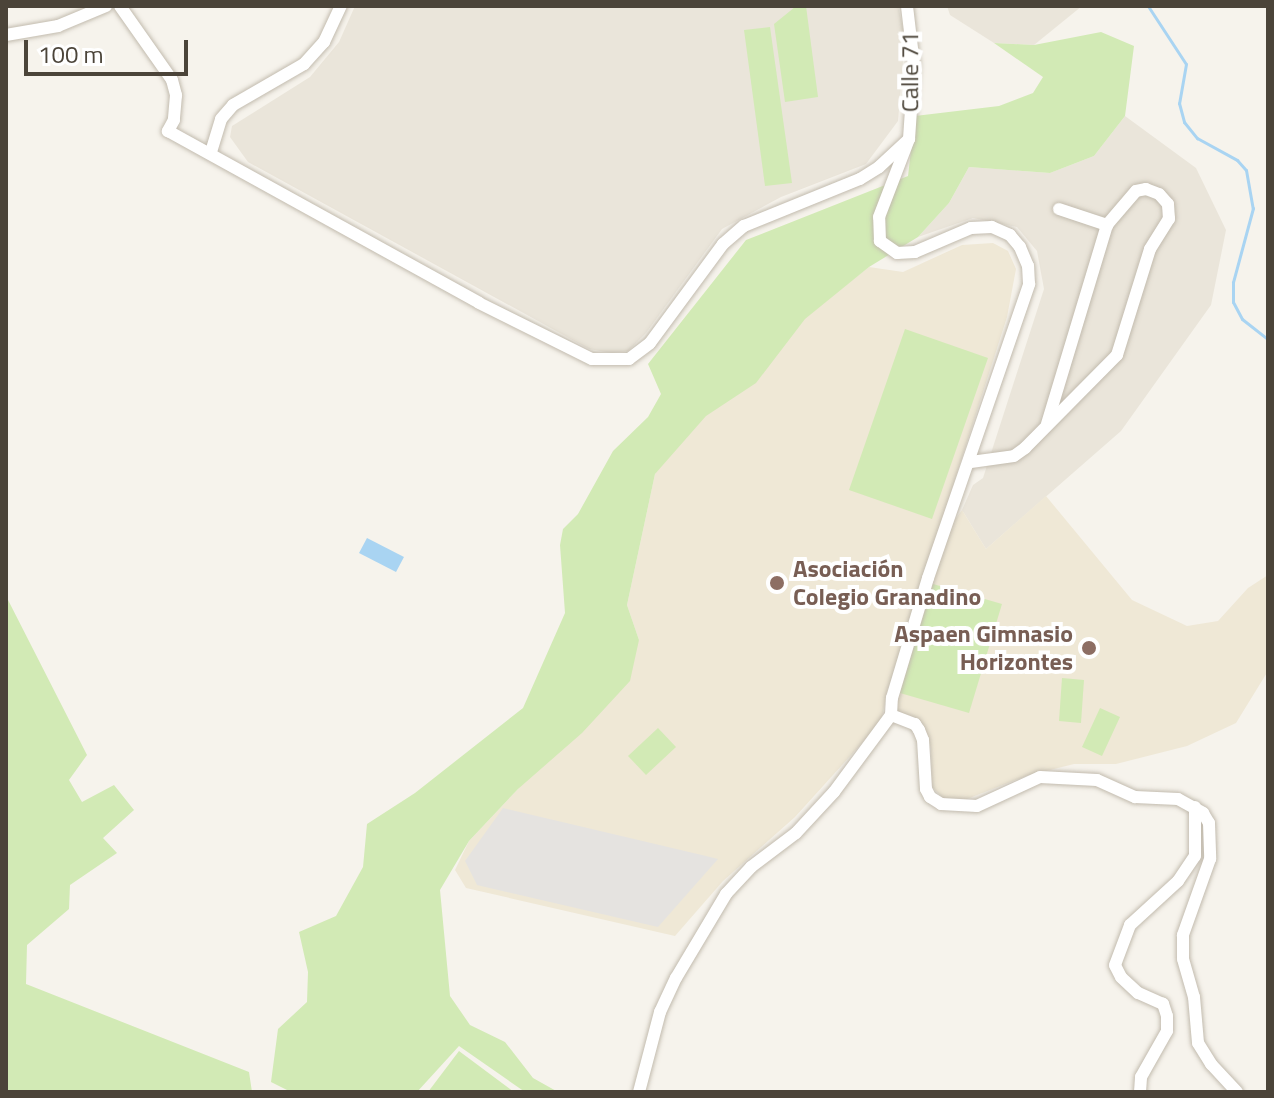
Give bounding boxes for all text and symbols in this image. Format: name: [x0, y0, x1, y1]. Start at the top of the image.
scale bar: [28, 24, 192, 74]
street label: Calle 71: [896, 32, 924, 112]
text: 100 m: [38, 36, 104, 72]
place label: Asociación Colegio Granadino: [793, 555, 981, 611]
marker: Asociación Colegio Granadino: [768, 574, 786, 592]
place label: Aspaen Gimnasio Horizontes: [894, 620, 1073, 676]
marker: Aspaen Gimnasio Horizontes: [1080, 639, 1098, 657]

